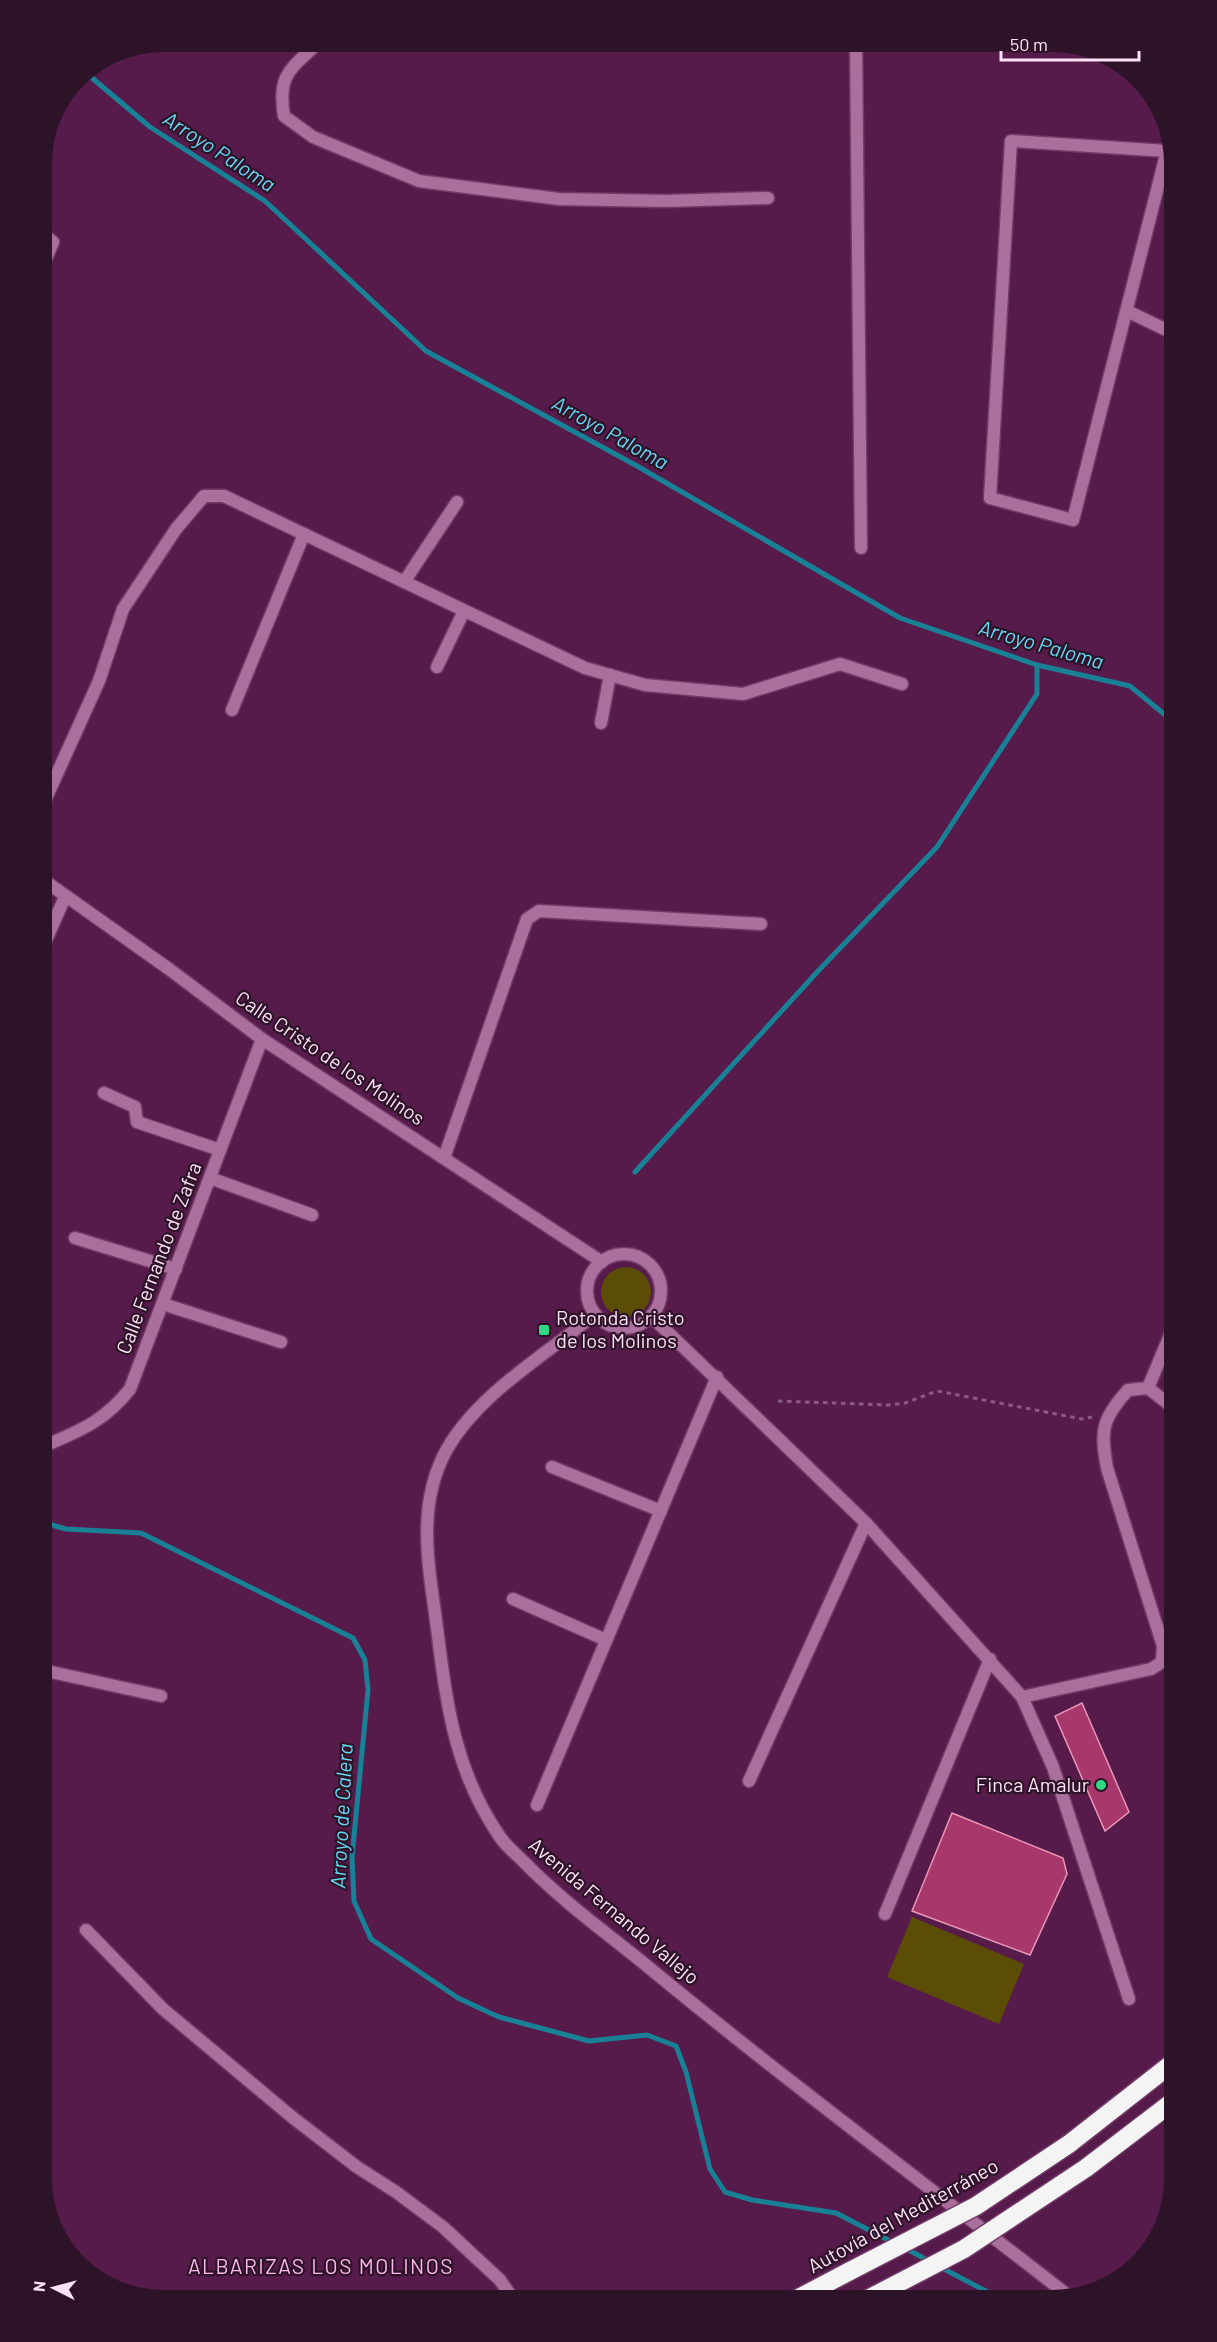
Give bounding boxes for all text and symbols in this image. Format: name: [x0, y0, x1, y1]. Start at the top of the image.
scale bar: [1001, 24, 1139, 62]
text: 50 m: [1010, 33, 1048, 55]
water label: Arroyo Paloma: [159, 105, 281, 196]
water label: Arroyo Paloma: [548, 390, 673, 474]
water label: Arroyo Paloma: [976, 614, 1107, 673]
street label: Calle Cristo de los Molinos: [231, 985, 430, 1129]
street label: Calle Fernando de Zafra: [110, 1158, 206, 1357]
place label: Rotonda Cristo de los Molinos: [556, 1305, 685, 1352]
marker: Rotonda Cristo de los Molinos: [537, 1323, 551, 1337]
water label: Arroyo de Calera: [324, 1743, 357, 1889]
place label: Finca Amalur: [976, 1772, 1089, 1796]
marker: Finca Amalur: [1094, 1778, 1108, 1792]
street label: Avenida Fernando Vallejo: [525, 1832, 705, 1989]
street label: Autovía del Mediterráneo: [803, 2153, 1002, 2278]
district label: ALBARIZAS LOS MOLINOS: [188, 2253, 454, 2278]
north arrow: [24, 2258, 84, 2318]
text: N: [29, 2280, 49, 2293]

